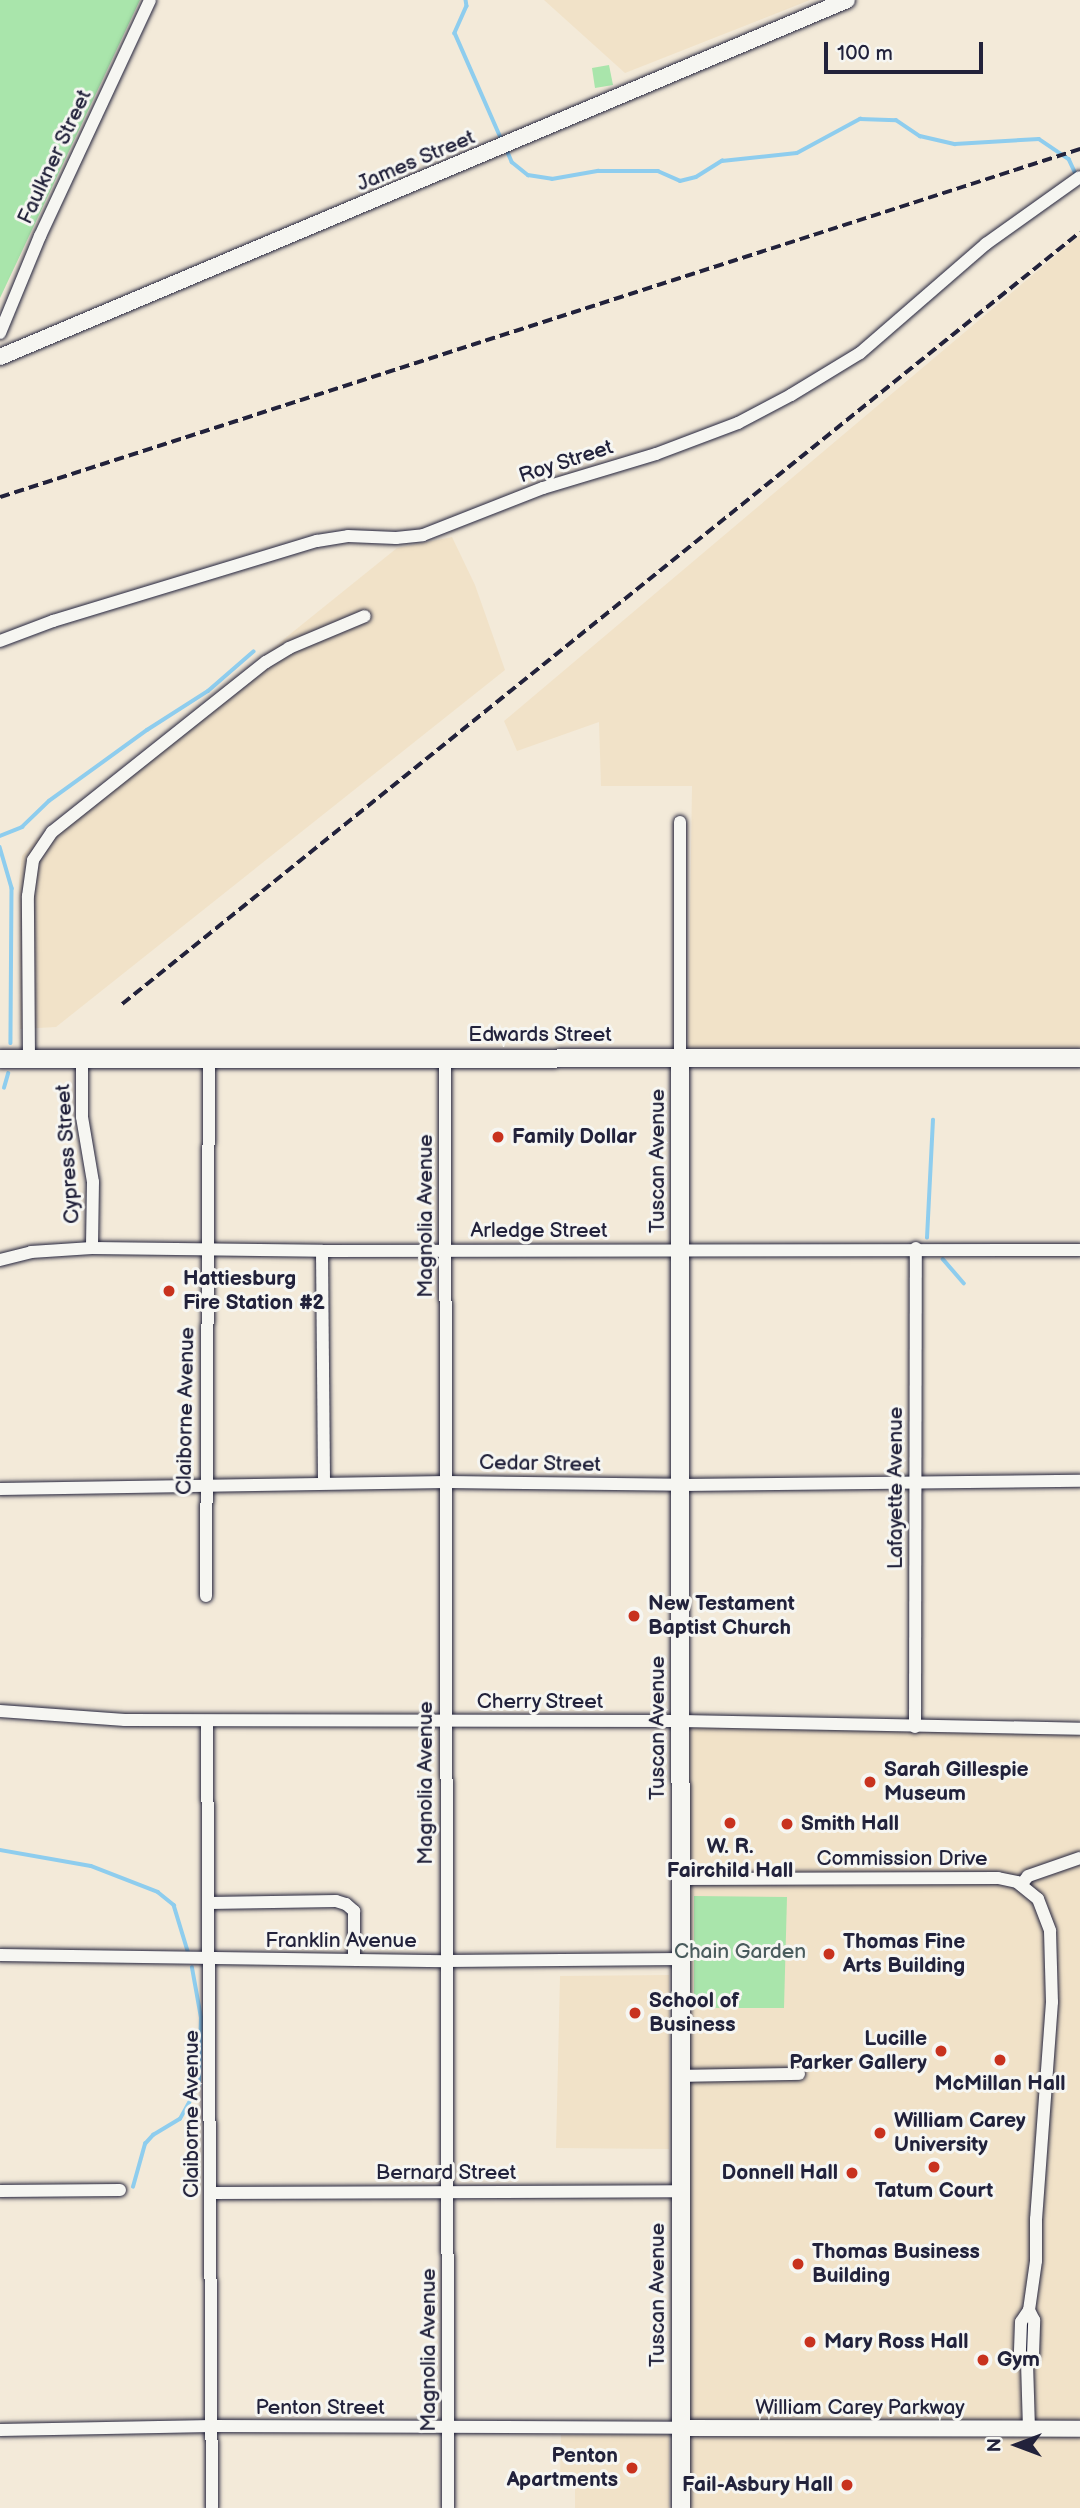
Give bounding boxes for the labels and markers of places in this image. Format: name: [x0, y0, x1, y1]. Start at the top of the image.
place label: Family Dollar: [512, 1124, 637, 1150]
marker: Family Dollar: [490, 1129, 506, 1145]
place label: Hattiesburg Fire Station #2: [183, 1266, 325, 1316]
marker: Hattiesburg Fire Station #2: [161, 1283, 177, 1299]
place label: New Testament Baptist Church: [648, 1591, 795, 1641]
marker: New Testament Baptist Church: [626, 1608, 642, 1624]
place label: Sarah Gillespie Museum: [884, 1757, 1029, 1807]
marker: Sarah Gillespie Museum: [862, 1774, 878, 1790]
place label: Smith Hall: [801, 1811, 899, 1837]
marker: W. R. Fairchild Hall: [722, 1815, 738, 1831]
marker: Smith Hall: [779, 1816, 795, 1832]
place label: W. R. Fairchild Hall: [667, 1834, 793, 1884]
place label: Thomas Fine Arts Building: [843, 1929, 965, 1979]
marker: Thomas Fine Arts Building: [821, 1946, 837, 1962]
place label: School of Business: [649, 1988, 739, 2038]
marker: School of Business: [627, 2005, 643, 2021]
place label: Lucille Parker Gallery: [789, 2026, 927, 2076]
marker: Lucille Parker Gallery: [933, 2043, 949, 2059]
marker: McMillan Hall: [992, 2052, 1008, 2068]
place label: McMillan Hall: [935, 2071, 1065, 2097]
place label: William Carey University: [894, 2108, 1026, 2158]
marker: William Carey University: [872, 2125, 888, 2141]
marker: Tatum Court: [926, 2159, 942, 2175]
place label: Donnell Hall: [722, 2160, 838, 2186]
marker: Donnell Hall: [844, 2165, 860, 2181]
place label: Tatum Court: [875, 2178, 993, 2204]
place label: Thomas Business Building: [812, 2239, 980, 2289]
marker: Thomas Business Building: [790, 2256, 806, 2272]
place label: Mary Ross Hall: [824, 2329, 969, 2355]
marker: Mary Ross Hall: [802, 2334, 818, 2350]
place label: Gym: [997, 2347, 1040, 2373]
marker: Gym: [975, 2352, 991, 2368]
place label: Penton Apartments: [507, 2443, 618, 2493]
marker: Penton Apartments: [624, 2460, 640, 2476]
place label: Fail-Asbury Hall: [681, 2472, 833, 2498]
marker: Fail-Asbury Hall: [839, 2477, 855, 2493]

